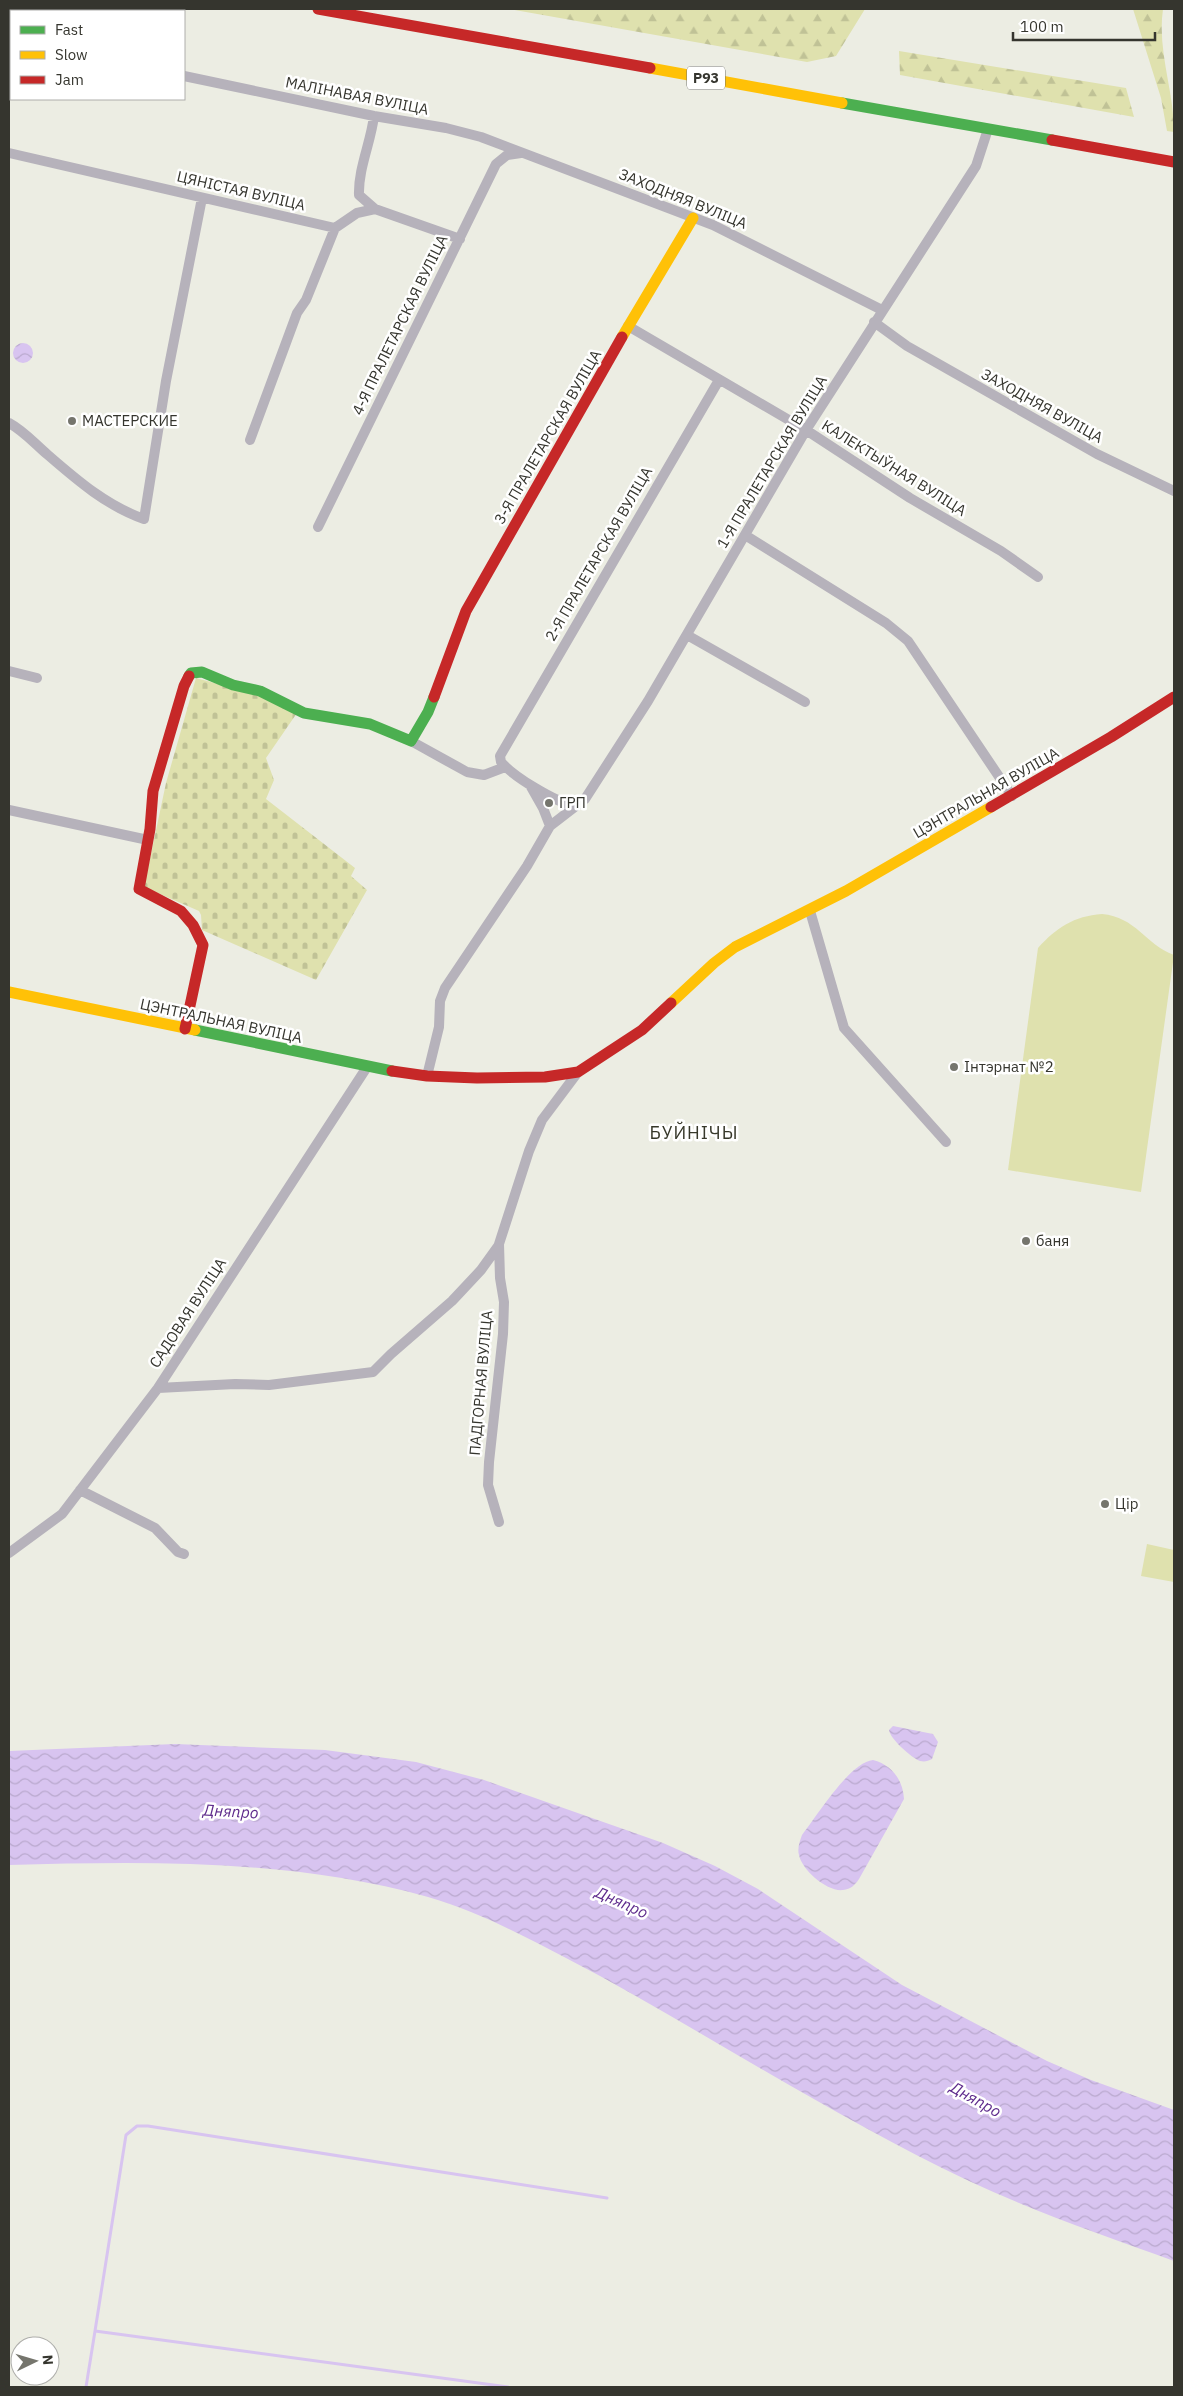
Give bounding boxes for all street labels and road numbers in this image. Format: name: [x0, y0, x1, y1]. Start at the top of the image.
road number: Р93: [687, 66, 725, 90]
street label: МАЛІНАВАЯ ВУЛІЦА: [284, 72, 431, 119]
street label: ЗАХОДНЯЯ ВУЛІЦА: [616, 164, 750, 233]
street label: ЦЯНІСТАЯ ВУЛІЦА: [175, 166, 308, 215]
street label: 4-Я ПРАЛЕТАРСКАЯ ВУЛІЦА: [348, 231, 452, 418]
street label: 3-Я ПРАЛЕТАРСКАЯ ВУЛІЦА: [490, 346, 606, 527]
street label: ЗАХОДНЯЯ ВУЛІЦА: [978, 364, 1107, 447]
street label: 1-Я ПРАЛЕТАРСКАЯ ВУЛІЦА: [712, 372, 831, 552]
street label: КАЛЕКТЫЎНАЯ ВУЛІЦА: [818, 415, 970, 520]
street label: 2-Я ПРАЛЕТАРСКАЯ ВУЛІЦА: [541, 463, 657, 644]
street label: ЦЭНТРАЛЬНАЯ ВУЛІЦА: [909, 743, 1062, 842]
street label: ЦЭНТРАЛЬНАЯ ВУЛІЦА: [138, 994, 304, 1047]
street label: САДОВАЯ ВУЛІЦА: [145, 1254, 230, 1371]
street label: ПАДГОРНАЯ ВУЛІЦА: [465, 1309, 496, 1456]

